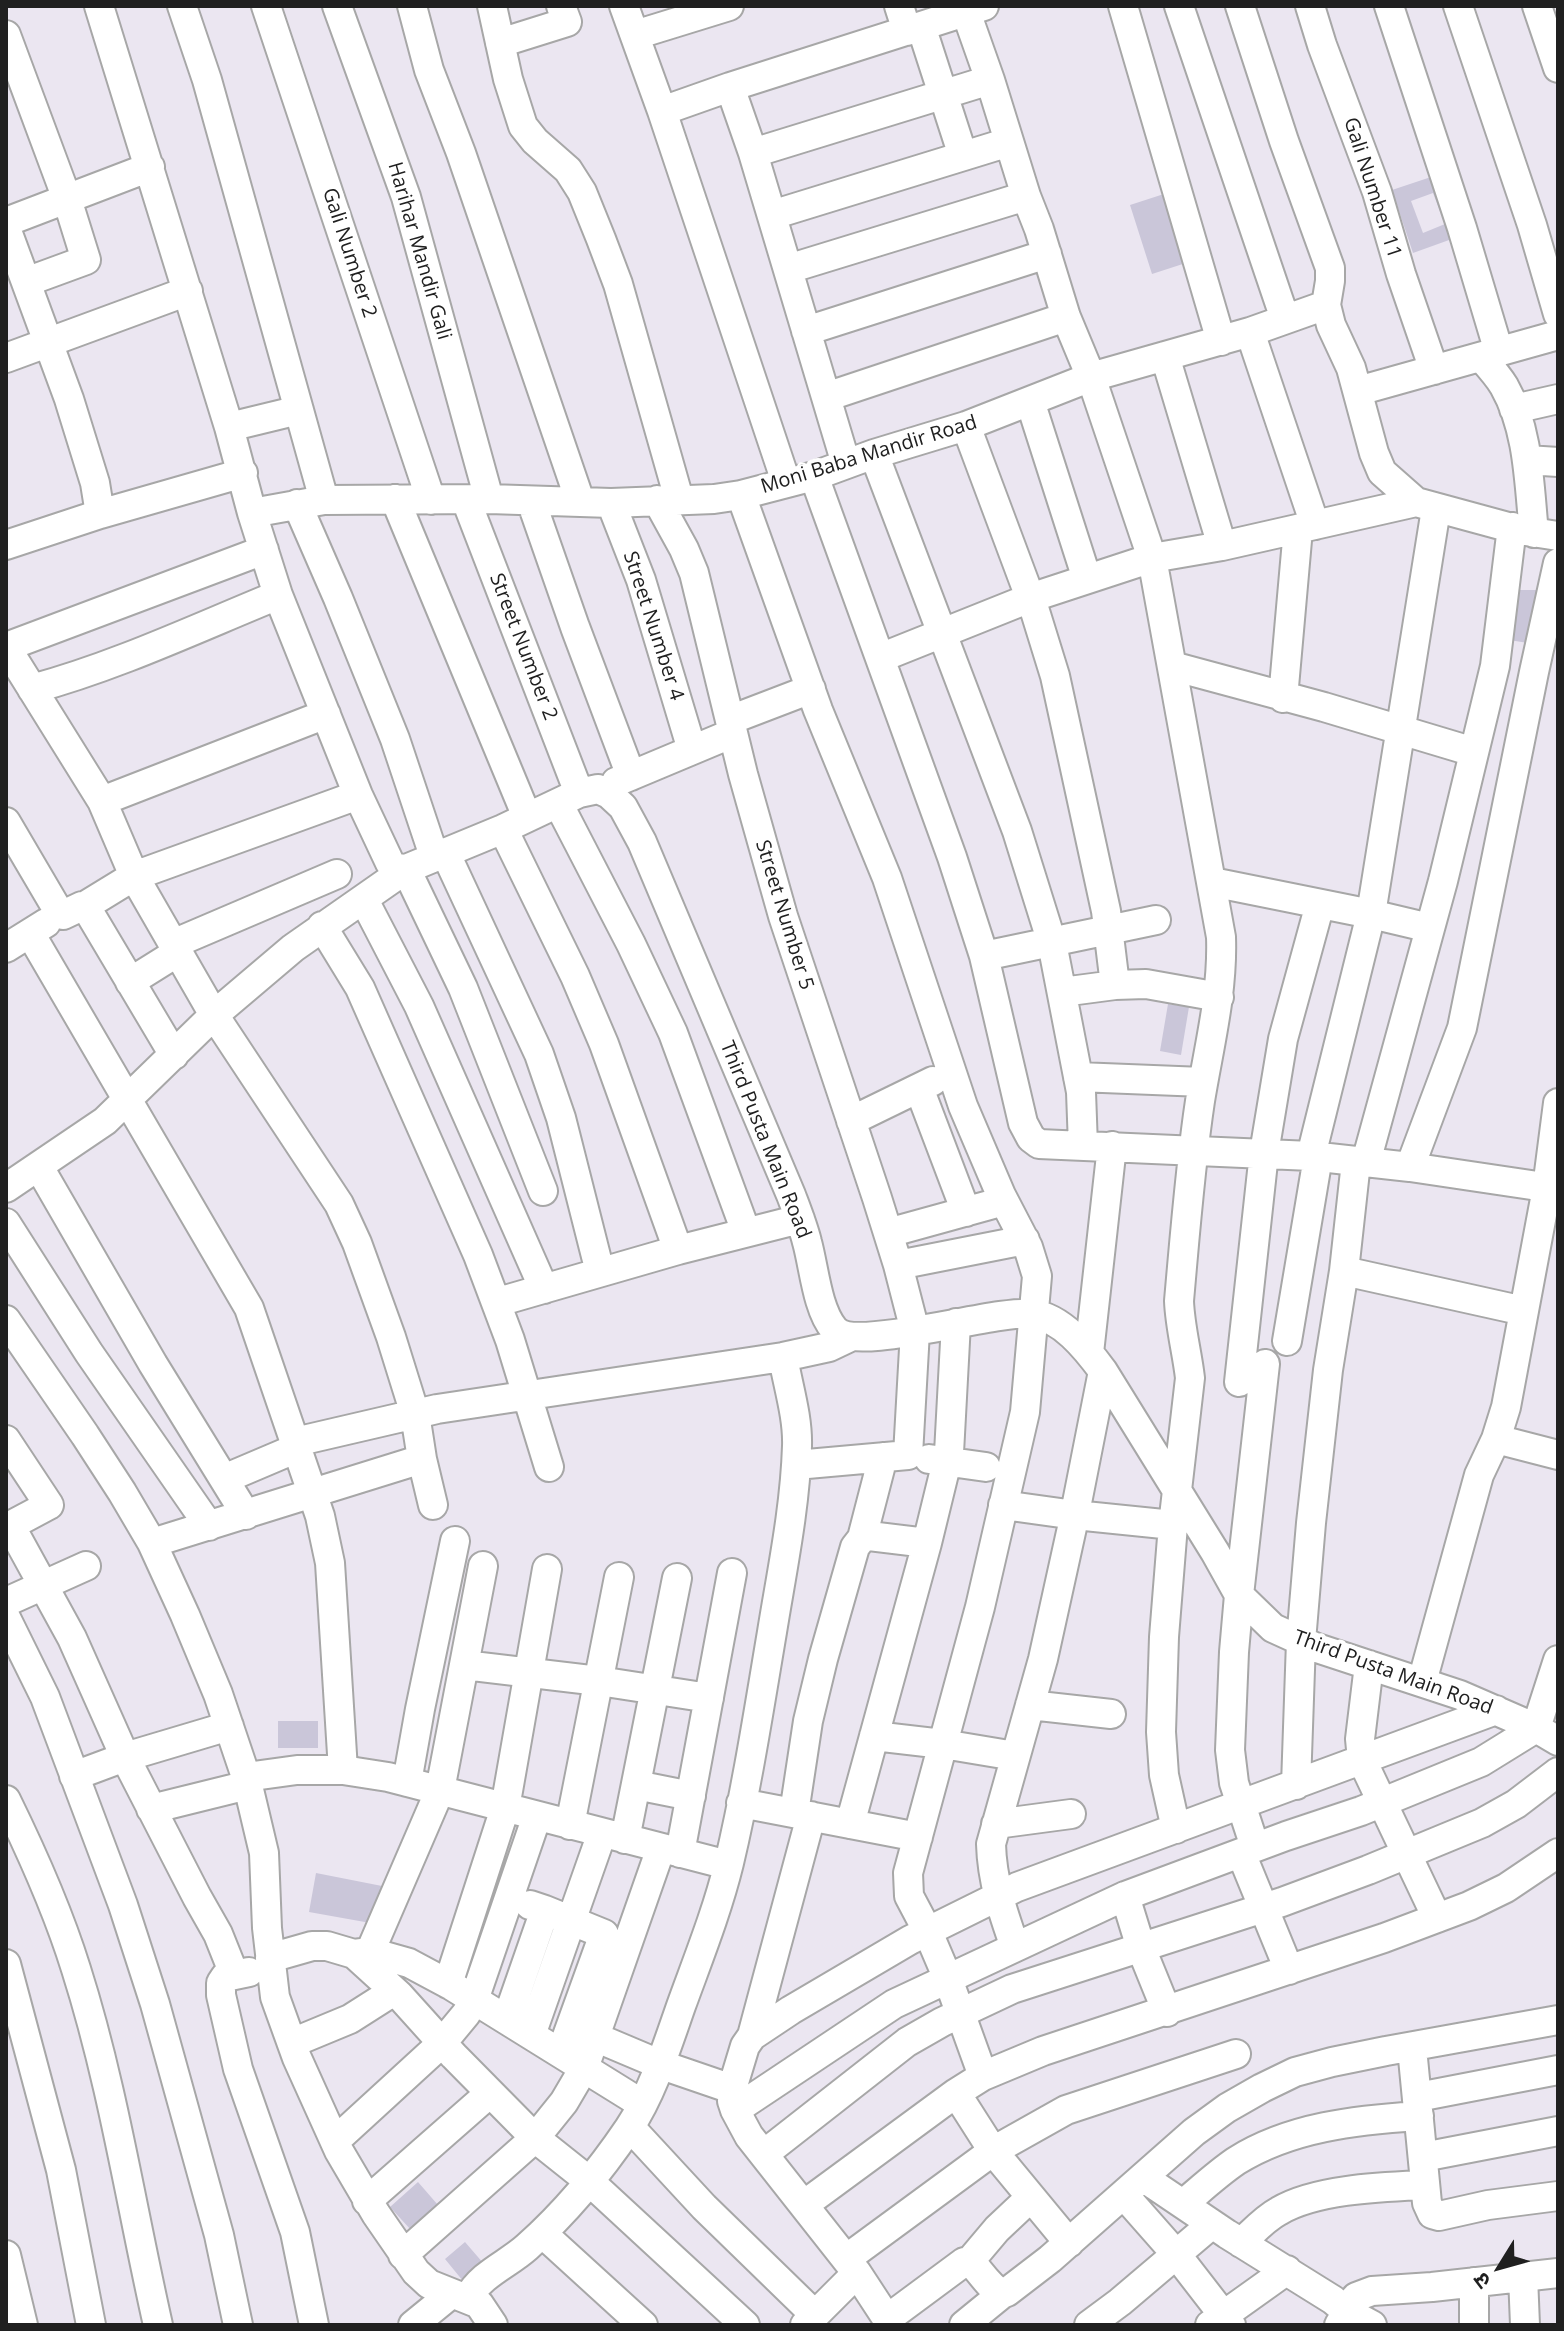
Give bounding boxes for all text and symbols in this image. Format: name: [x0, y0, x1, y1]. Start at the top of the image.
street label: Gali Number 11: [1338, 115, 1406, 261]
street label: Harihar Mandir Gali: [382, 159, 456, 343]
street label: Gali Number 2: [317, 185, 381, 321]
street label: Moni Baba Mandir Road: [758, 411, 980, 499]
street label: Street Number 4: [618, 549, 688, 703]
street label: Street Number 2: [484, 570, 562, 724]
street label: Street Number 5: [750, 837, 818, 993]
street label: Third Pusta Main Road: [714, 1038, 816, 1242]
street label: Third Pusta Main Road: [1290, 1626, 1496, 1720]
north arrow: [1460, 2227, 1540, 2307]
text: उ: [1465, 2267, 1497, 2296]

